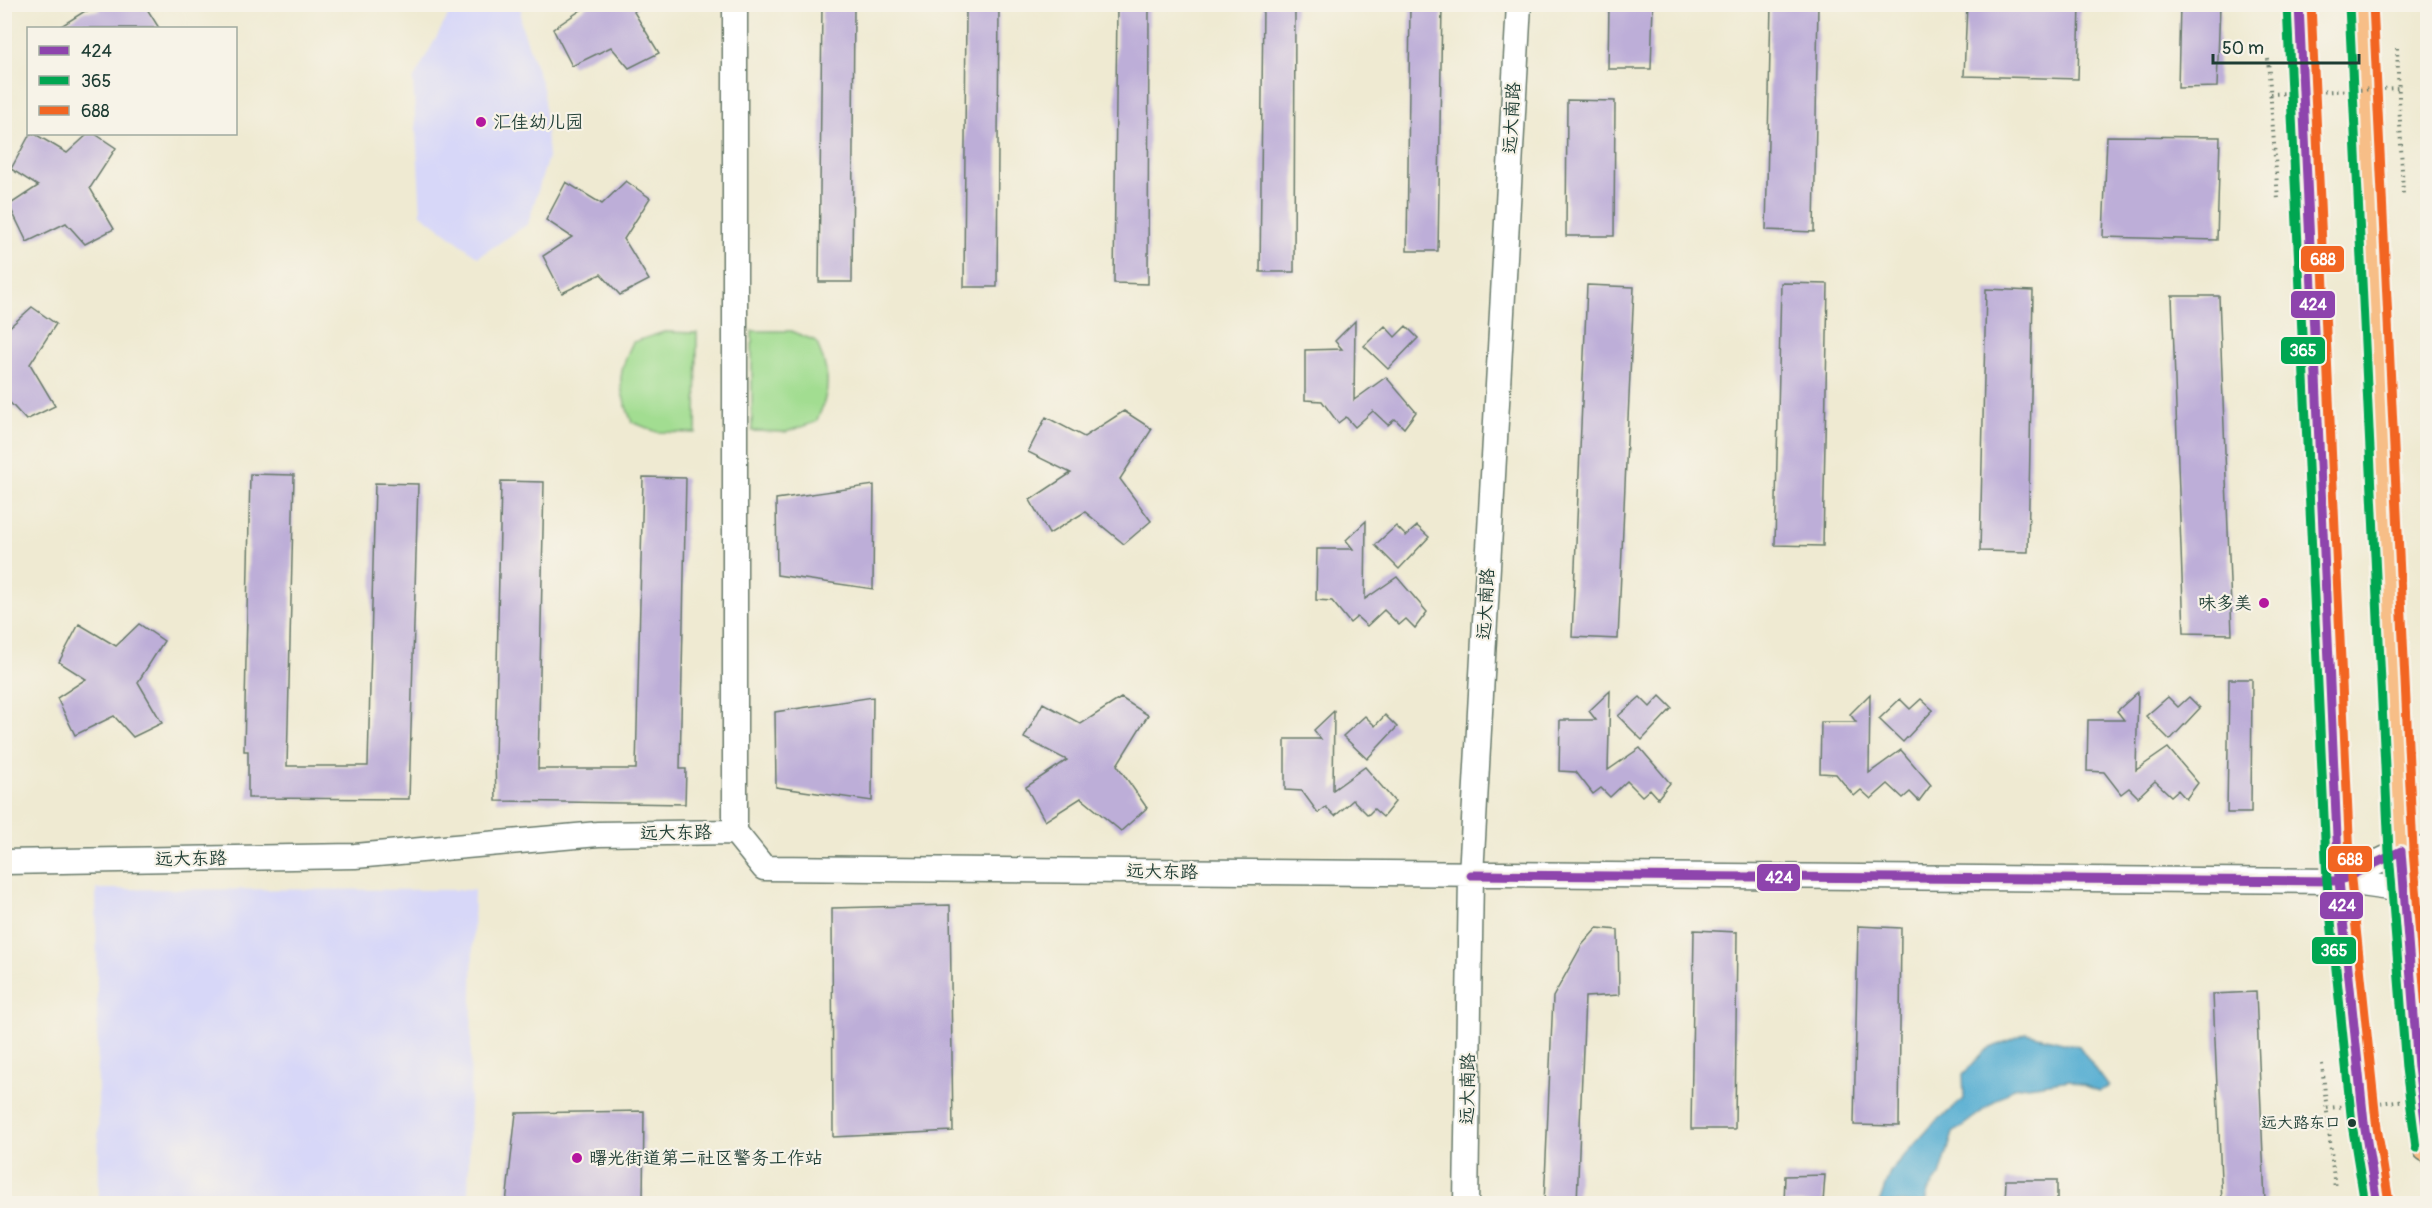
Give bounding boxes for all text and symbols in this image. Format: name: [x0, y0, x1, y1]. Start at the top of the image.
legend: [27, 27, 237, 135]
scale bar: [2213, 27, 2358, 65]
text: 50 m: [2222, 37, 2264, 60]
text: 424: [81, 40, 113, 63]
text: 365: [81, 70, 111, 93]
street label: 远大南路: [1499, 81, 1525, 155]
text: 688: [81, 100, 110, 123]
place label: 汇佳幼儿园: [493, 111, 583, 134]
marker: 汇佳幼儿园: [474, 115, 488, 129]
line badge: 688: [2300, 245, 2345, 273]
text: 688: [2310, 250, 2336, 270]
line badge: 424: [2290, 290, 2336, 319]
text: 424: [2299, 295, 2327, 315]
line badge: 365: [2280, 336, 2326, 365]
text: 365: [2290, 341, 2317, 361]
street label: 远大南路: [1473, 567, 1499, 641]
place label: 味多美: [2198, 592, 2252, 615]
marker: 味多美: [2257, 596, 2271, 610]
street label: 远大东路: [640, 821, 712, 845]
line badge: 688: [2327, 845, 2373, 873]
street label: 远大东路: [155, 847, 227, 871]
text: 688: [2337, 850, 2363, 870]
street label: 远大东路: [1126, 860, 1198, 884]
line badge: 424: [1756, 863, 1801, 892]
text: 424: [1765, 868, 1793, 888]
line badge: 424: [2319, 891, 2364, 920]
text: 424: [2328, 896, 2356, 916]
line badge: 365: [2311, 936, 2357, 965]
text: 365: [2321, 941, 2348, 961]
street label: 远大南路: [1456, 1053, 1480, 1125]
place label: 远大路东口: [2261, 1113, 2341, 1133]
marker: 远大路东口: [2346, 1117, 2358, 1129]
place label: 曙光街道第二社区警务工作站: [589, 1147, 823, 1170]
marker: 曙光街道第二社区警务工作站: [570, 1151, 584, 1165]

